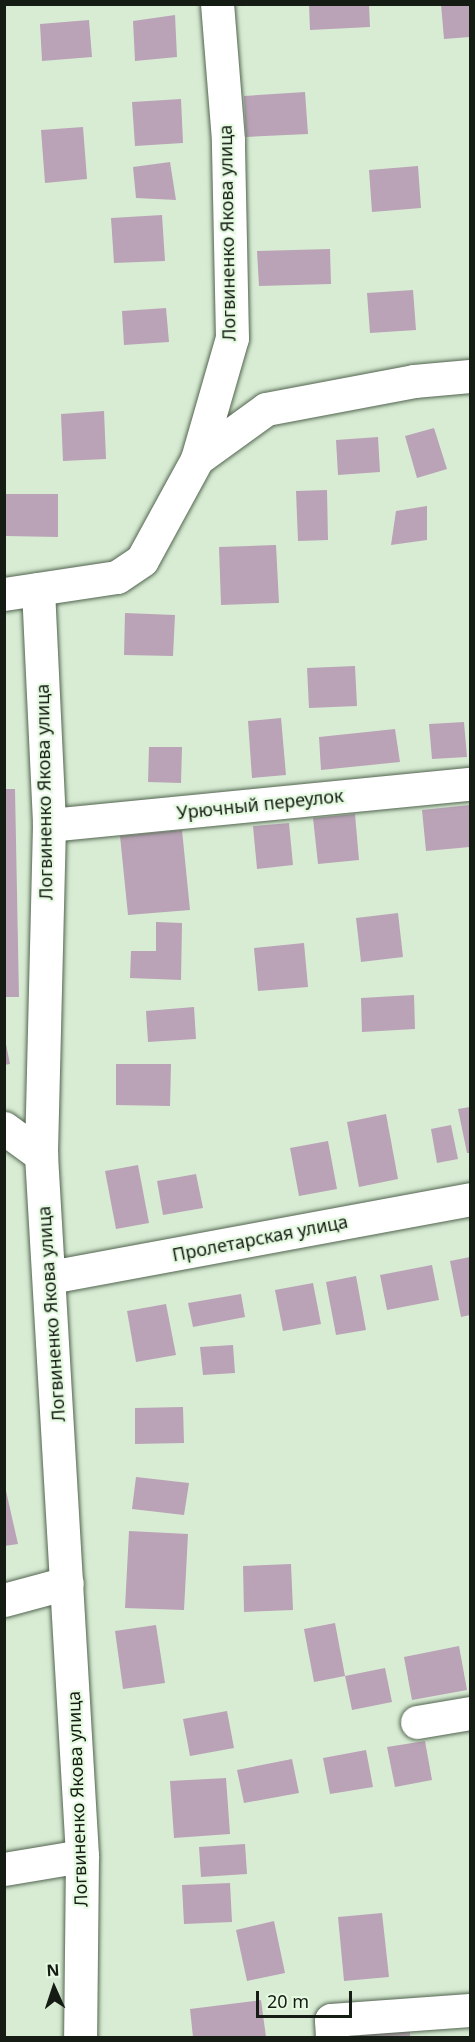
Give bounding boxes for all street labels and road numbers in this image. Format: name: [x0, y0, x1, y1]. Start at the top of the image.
street label: Логвиненко Якова улица: [214, 125, 240, 341]
street label: Логвиненко Якова улица: [31, 684, 57, 900]
street label: Урючный переулок: [176, 785, 344, 823]
street label: Логвиненко Якова улица: [33, 1205, 69, 1423]
street label: Пролетарская улица: [170, 1210, 350, 1266]
street label: Логвиненко Якова улица: [62, 1691, 92, 1907]

